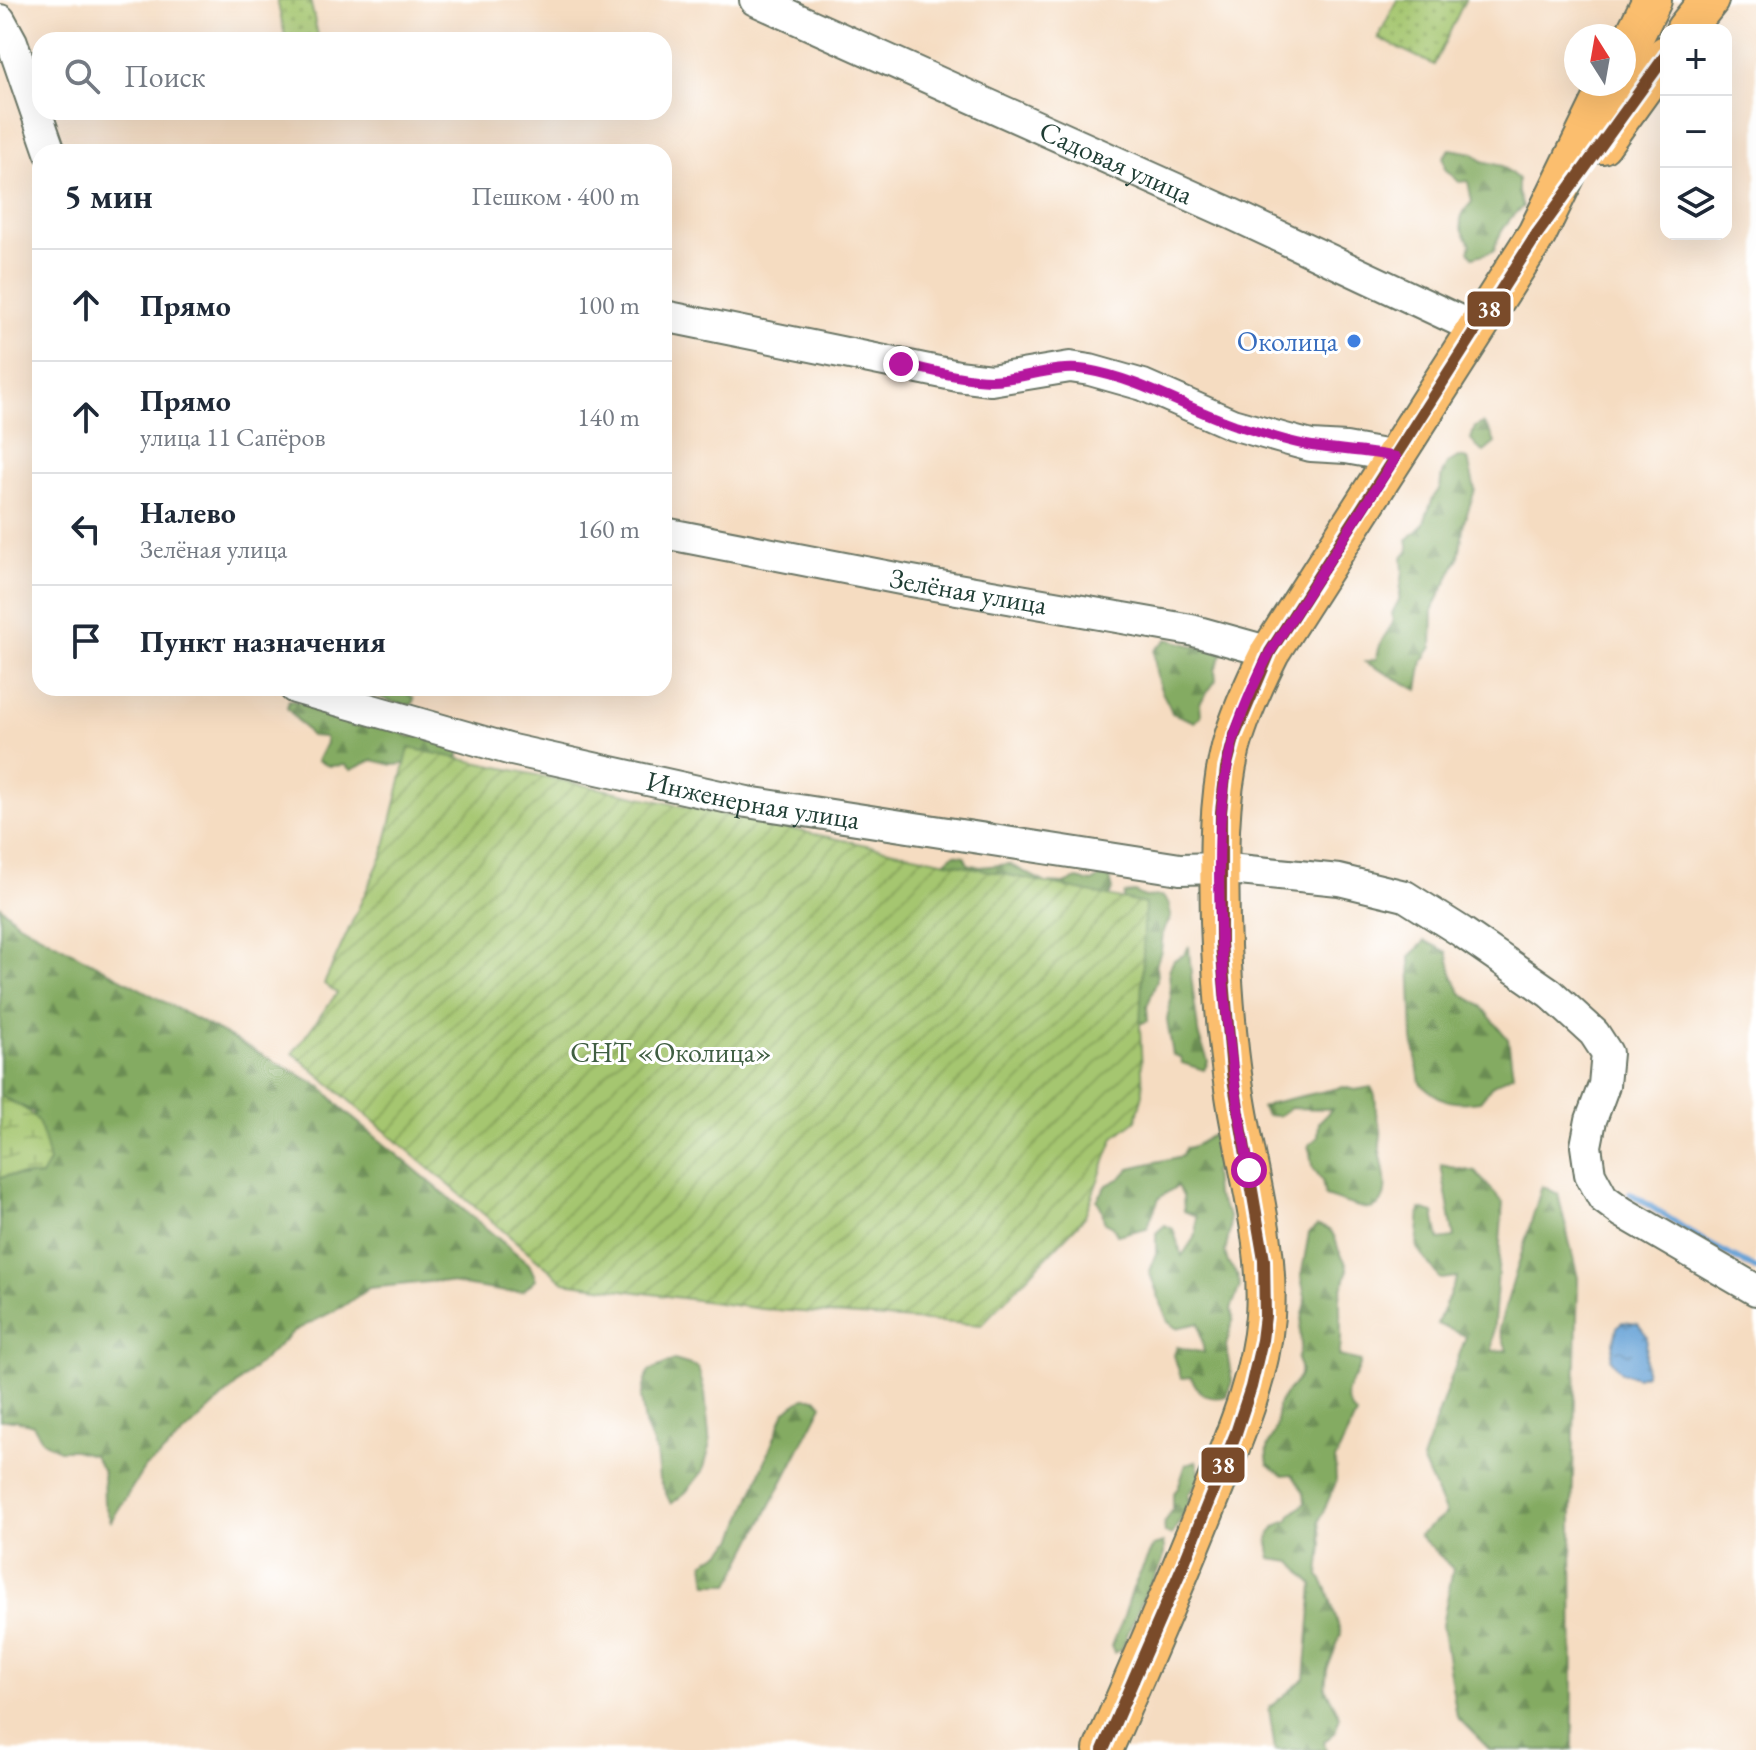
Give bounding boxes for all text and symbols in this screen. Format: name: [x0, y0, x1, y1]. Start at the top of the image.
north arrow: [1564, 24, 1636, 96]
map controls: [1660, 24, 1732, 240]
button: +: [1660, 24, 1732, 96]
search box: [32, 32, 672, 120]
icon: search: [60, 54, 104, 98]
text: Поиск: [124, 57, 206, 96]
button: −: [1660, 96, 1732, 168]
street label: Садовая улица: [1034, 112, 1199, 212]
button: layers: [1660, 168, 1732, 240]
text: 5 мин: [64, 174, 153, 218]
text: Пешком · 400 m: [471, 179, 640, 213]
icon: ahead: [64, 283, 108, 327]
text: Прямо: [140, 286, 231, 325]
text: 100 m: [577, 288, 640, 322]
line badge: 38: [1466, 290, 1512, 328]
text: 38: [1477, 295, 1501, 324]
place label: Околица: [1237, 323, 1339, 359]
marker: Околица: [1345, 332, 1363, 350]
route end: [883, 346, 919, 382]
text: Прямо: [140, 381, 231, 420]
icon: ahead: [64, 395, 108, 439]
text: 140 m: [577, 400, 640, 434]
text: улица 11 Сапёров: [140, 420, 326, 454]
text: Налево: [140, 493, 236, 532]
icon: left: [64, 507, 108, 551]
text: 160 m: [577, 512, 640, 546]
text: Зелёная улица: [140, 532, 288, 566]
street label: Зелёная улица: [887, 559, 1051, 623]
icon: arrive: [64, 619, 108, 663]
text: Пункт назначения: [140, 622, 386, 661]
street label: Инженерная улица: [643, 762, 863, 837]
park label: СНТ «Околица»: [570, 1034, 772, 1070]
route start: [1231, 1152, 1267, 1188]
line badge: 38: [1200, 1446, 1246, 1484]
text: 38: [1211, 1451, 1235, 1480]

